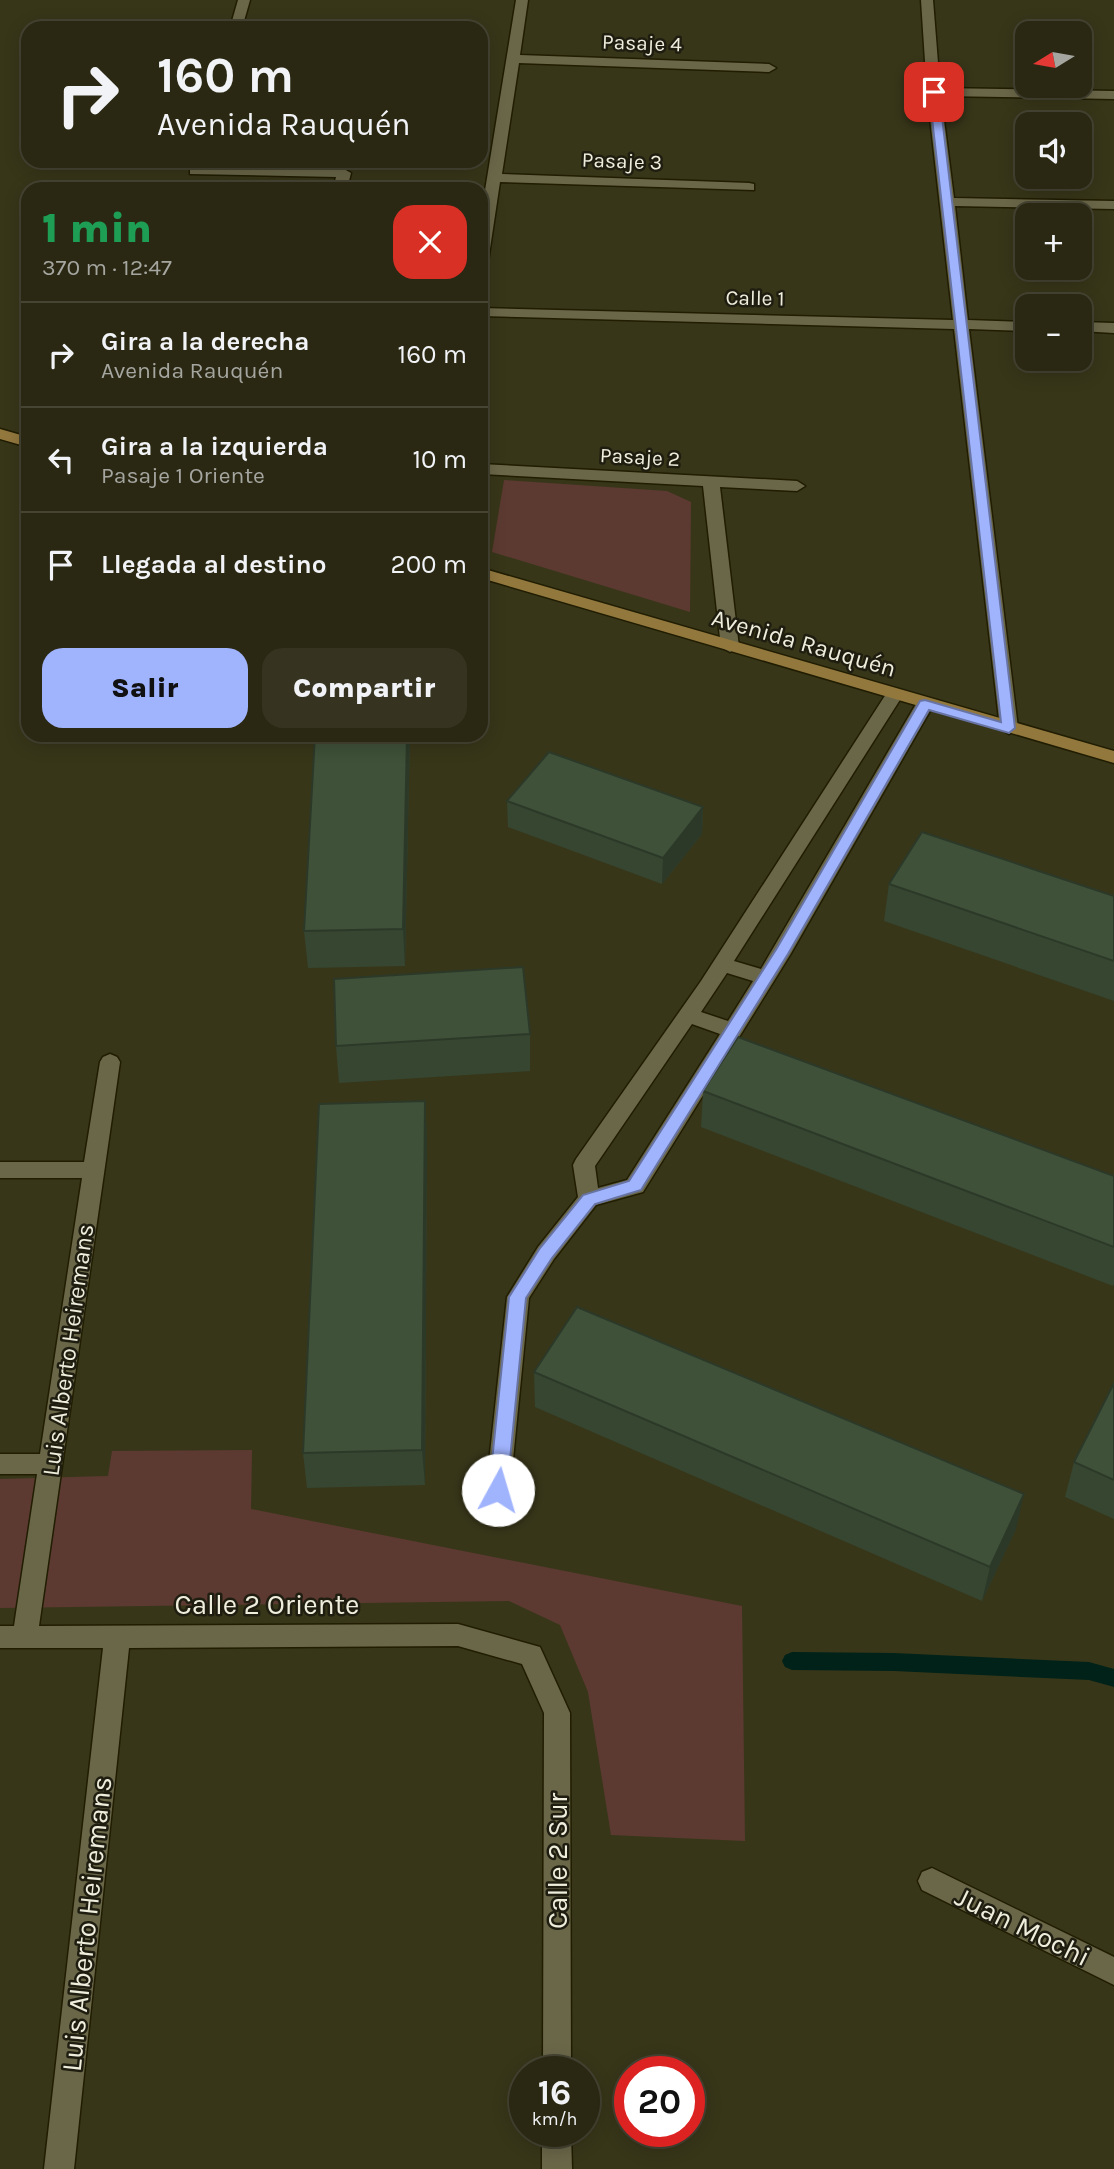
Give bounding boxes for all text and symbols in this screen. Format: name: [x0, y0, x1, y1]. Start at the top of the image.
north arrow: [1015, 21, 1092, 98]
map controls: [1015, 21, 1092, 371]
street label: Pasaje 4: [602, 30, 683, 56]
text: 160 m: [157, 47, 294, 104]
icon: right: [42, 49, 133, 140]
pin: [904, 62, 964, 122]
icon: arrive: [915, 73, 953, 111]
text: Avenida Rauquén: [157, 106, 411, 143]
button: sound: [1015, 112, 1092, 189]
street label: Pasaje 3: [581, 148, 663, 174]
text: 1 min: [42, 203, 152, 253]
button: +: [1015, 203, 1092, 280]
button: close: [393, 205, 467, 279]
text: 370 m · 12:47: [42, 254, 172, 281]
street label: Calle 1: [725, 285, 785, 311]
button: −: [1015, 294, 1092, 371]
text: Gira a la derecha: [101, 326, 310, 357]
icon: right: [42, 336, 80, 374]
text: 160 m: [398, 339, 467, 370]
text: Avenida Rauquén: [101, 357, 283, 384]
text: Gira a la izquierda: [101, 431, 328, 462]
icon: left: [42, 441, 80, 479]
street label: Pasaje 2: [599, 443, 681, 471]
text: 10 m: [412, 444, 467, 475]
text: Pasaje 1 Oriente: [101, 462, 265, 489]
icon: arrive: [42, 546, 80, 584]
text: Llegada al destino: [101, 549, 327, 580]
text: 200 m: [391, 549, 467, 580]
street label: Avenida Rauquén: [709, 603, 899, 683]
button: Salir: [42, 648, 248, 728]
button: Compartir: [262, 648, 467, 728]
street label: Luis Alberto Heiremans: [36, 1222, 100, 1478]
position arrow: [461, 1453, 535, 1527]
street label: Calle 2 Oriente: [175, 1588, 359, 1621]
street label: Luis Alberto Heiremans: [55, 1775, 118, 2073]
street label: Calle 2 Sur: [541, 1792, 574, 1929]
street label: Juan Mochi: [950, 1880, 1096, 1973]
speed limit sign: 20: [614, 2056, 705, 2147]
text: 16: [538, 2072, 571, 2113]
text: km/h: [532, 2108, 577, 2130]

